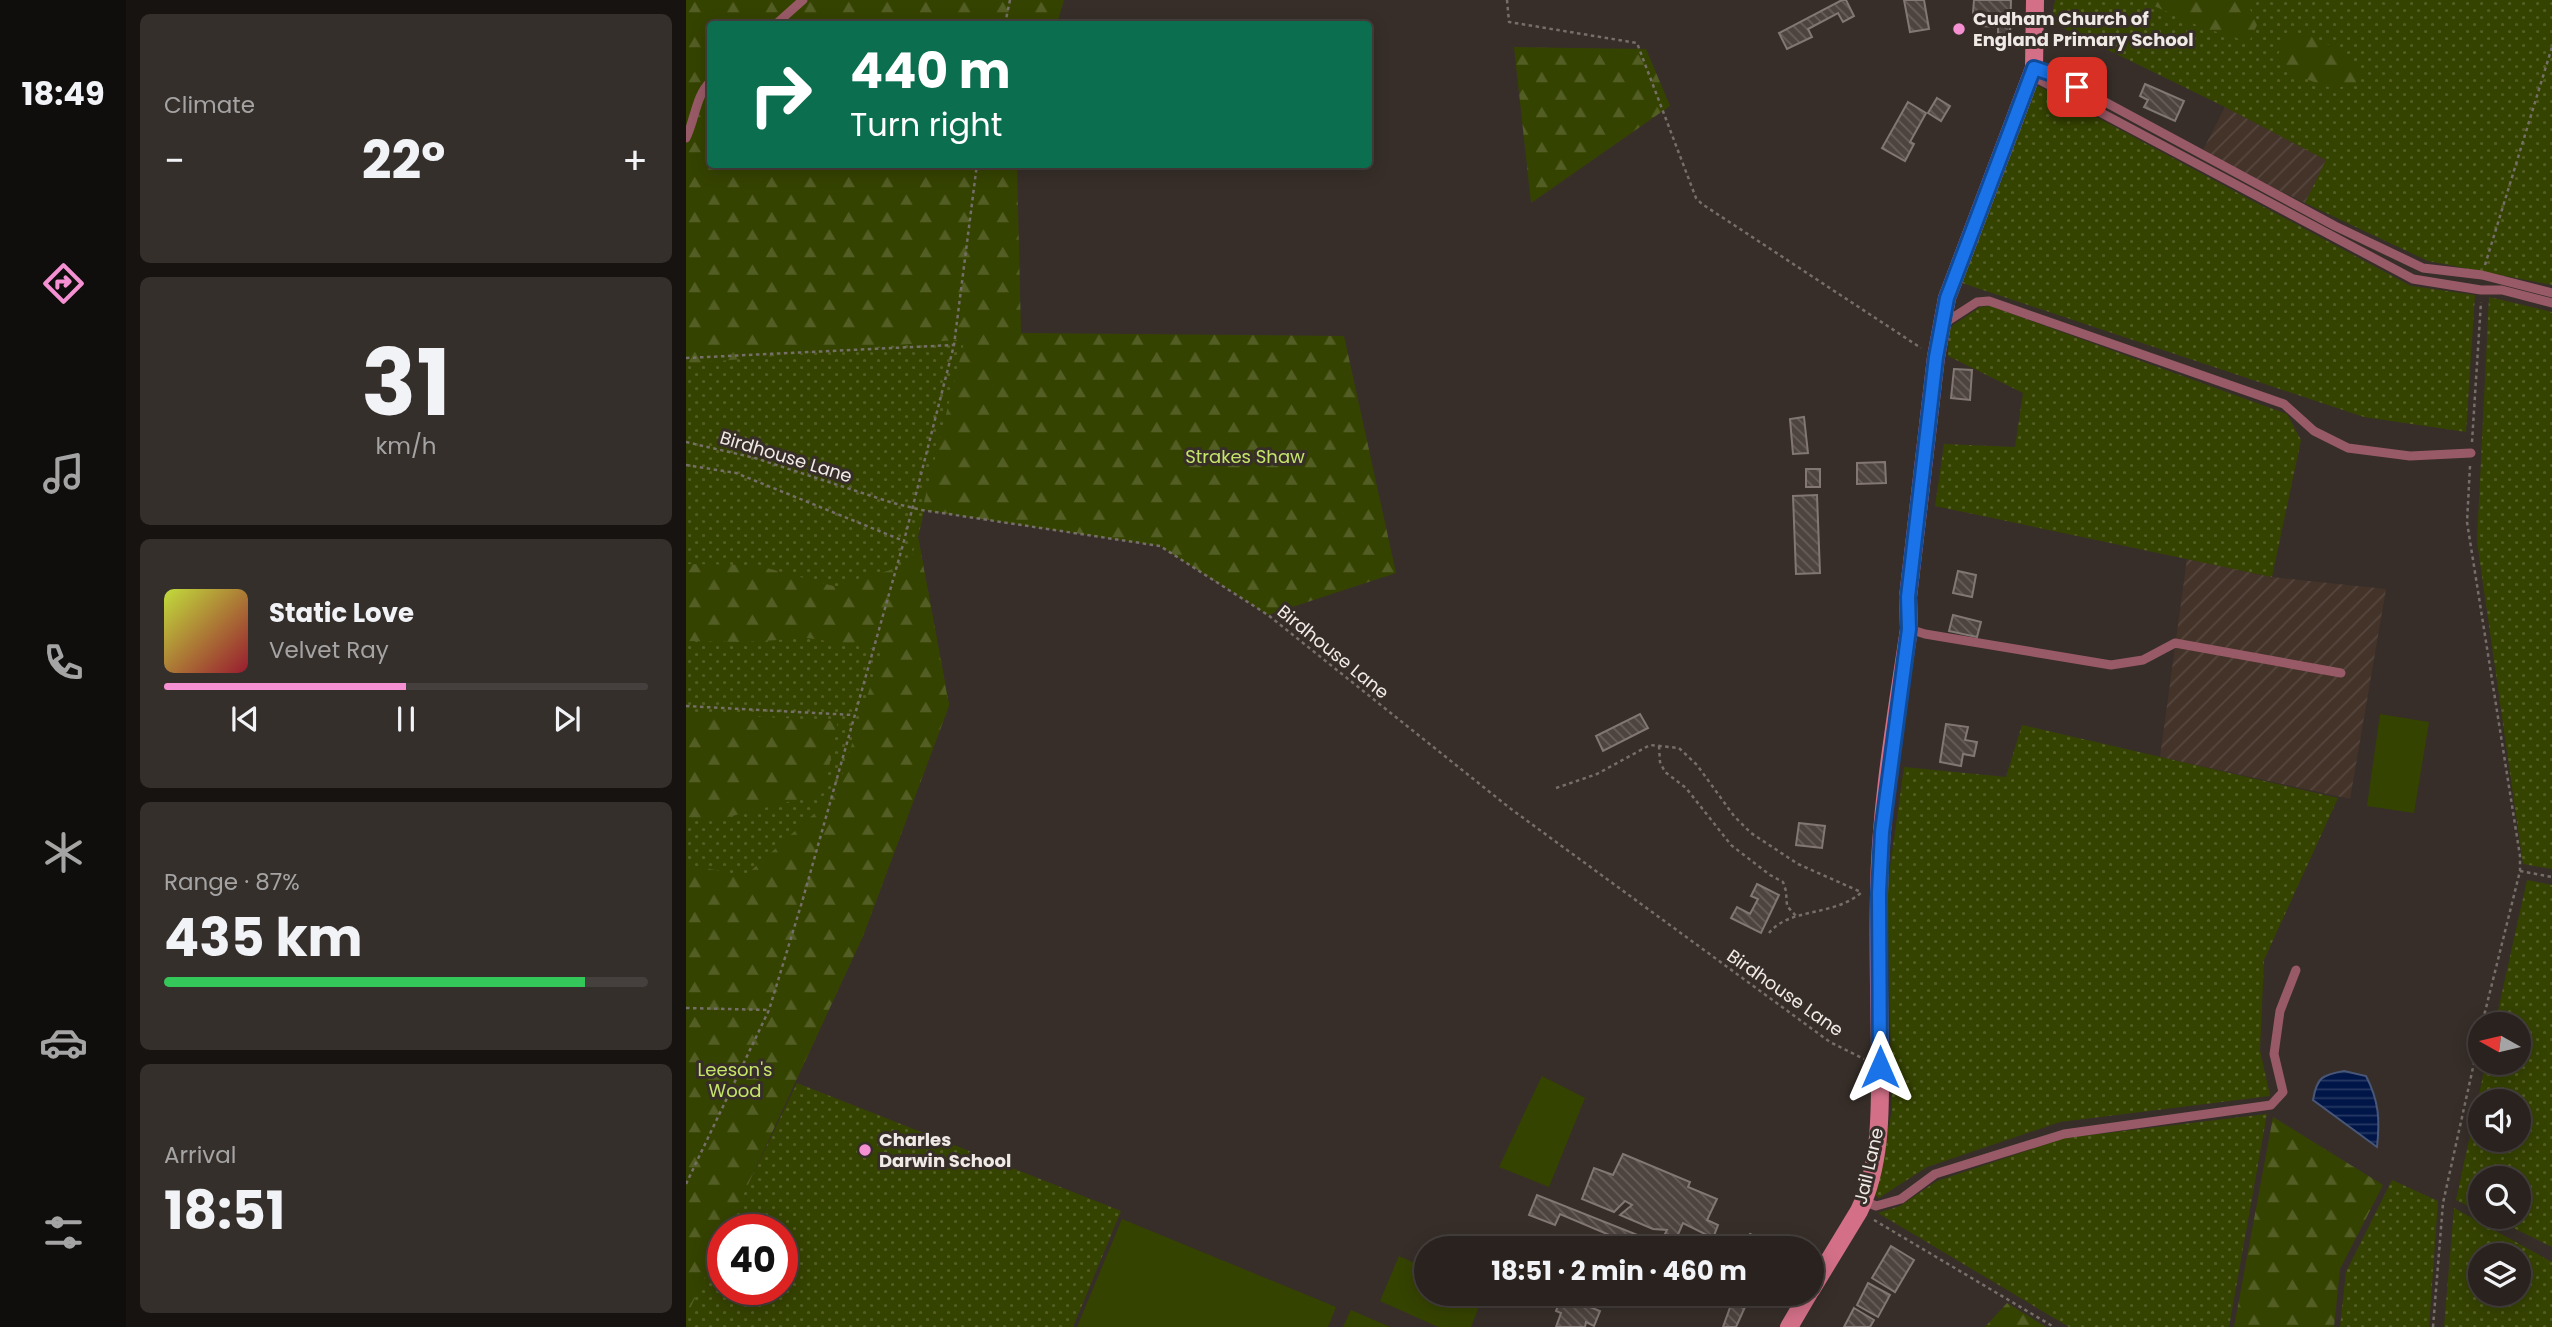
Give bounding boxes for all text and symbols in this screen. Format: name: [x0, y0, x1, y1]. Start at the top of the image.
place label: Cudham Church of England Primary School: [1973, 6, 2194, 52]
marker: Cudham Church of England Primary School: [1951, 21, 1967, 37]
text: 440 m: [850, 37, 1011, 105]
icon: right: [735, 49, 826, 140]
pin: [2047, 57, 2107, 117]
icon: arrive: [2058, 68, 2096, 106]
text: 18:49: [21, 71, 105, 116]
text: Climate: [164, 89, 255, 121]
text: Turn right: [850, 102, 1002, 147]
text: 22°: [362, 124, 445, 197]
text: −: [164, 134, 185, 187]
text: +: [622, 134, 648, 187]
icon: directions: [39, 259, 88, 308]
text: 31: [361, 319, 451, 447]
street label: Birdhouse Lane: [717, 425, 855, 488]
text: km/h: [375, 430, 437, 462]
park label: Strakes Shaw: [1185, 444, 1305, 469]
icon: music: [39, 449, 88, 498]
text: Static Love: [269, 595, 414, 631]
street label: Birdhouse Lane: [1272, 599, 1394, 704]
text: Velvet Ray: [269, 634, 389, 666]
icon: phone: [39, 638, 88, 687]
icon: previous: [226, 700, 264, 738]
icon: pause: [387, 700, 425, 738]
icon: next: [548, 700, 586, 738]
icon: climate: [39, 828, 88, 877]
text: Range · 87%: [164, 866, 300, 898]
text: 435 km: [164, 901, 363, 974]
street label: Birdhouse Lane: [1722, 943, 1849, 1042]
north arrow: [2468, 1012, 2530, 1074]
map controls: [2468, 1012, 2531, 1306]
icon: car: [39, 1018, 88, 1067]
position arrow: [1843, 1030, 1917, 1104]
park label: Leeson's Wood: [698, 1057, 772, 1103]
button: sound: [2468, 1089, 2531, 1152]
street label: Jail Lane: [1848, 1125, 1889, 1207]
place label: Charles Darwin School: [879, 1127, 1011, 1173]
text: Arrival: [164, 1139, 236, 1171]
marker: Charles Darwin School: [857, 1142, 873, 1158]
button: search: [2468, 1166, 2531, 1229]
text: 18:51: [164, 1174, 285, 1247]
icon: filters: [39, 1208, 88, 1257]
speed limit sign: 40: [707, 1214, 798, 1305]
button: layers: [2468, 1243, 2531, 1306]
text: 18:51 · 2 min · 460 m: [1491, 1253, 1747, 1289]

